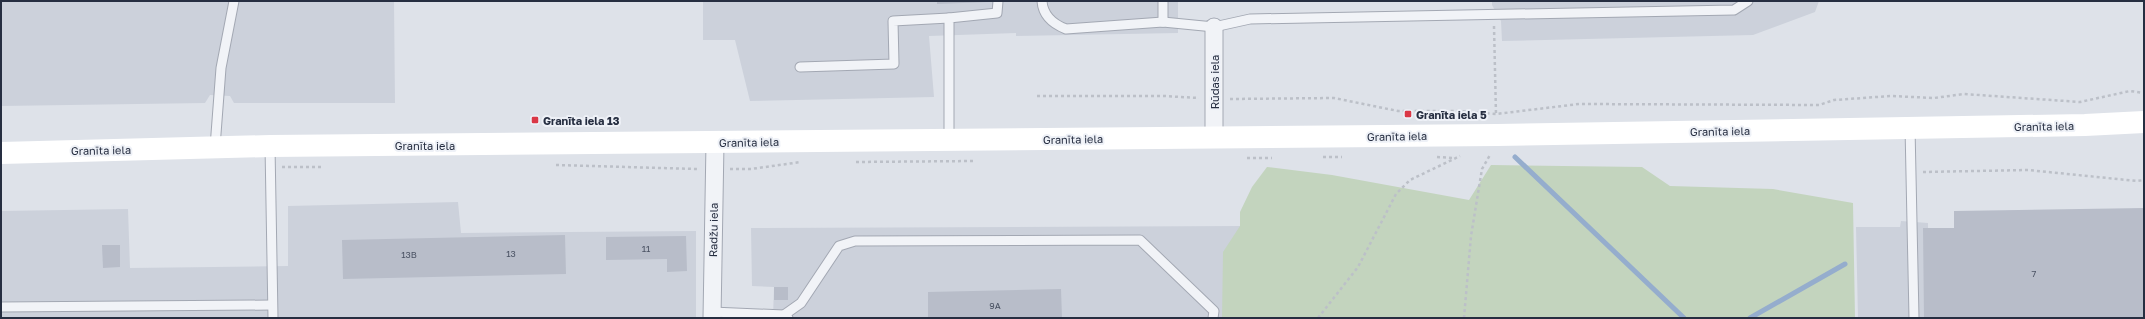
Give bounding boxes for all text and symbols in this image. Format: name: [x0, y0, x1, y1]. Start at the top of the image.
street label: Rūdas iela: [1208, 55, 1221, 109]
place label: Granīta iela 5: [1416, 108, 1487, 121]
marker: Granīta iela 5: [1403, 109, 1413, 119]
place label: Granīta iela 13: [543, 114, 620, 127]
marker: Granīta iela 13: [530, 115, 540, 125]
street label: Granīta iela: [2014, 119, 2074, 133]
street label: Granīta iela: [1690, 124, 1750, 138]
street label: Granīta iela: [1367, 129, 1427, 143]
street label: Granīta iela: [1043, 132, 1103, 146]
street label: Granīta iela: [719, 135, 779, 149]
street label: Granīta iela: [395, 139, 455, 152]
street label: Granīta iela: [71, 143, 131, 157]
street label: Radžu iela: [706, 203, 720, 257]
house number: 11: [642, 243, 651, 254]
house number: 13: [506, 248, 516, 259]
house number: 13B: [401, 249, 417, 260]
house number: 7: [2032, 268, 2037, 279]
house number: 9A: [989, 300, 1001, 311]

